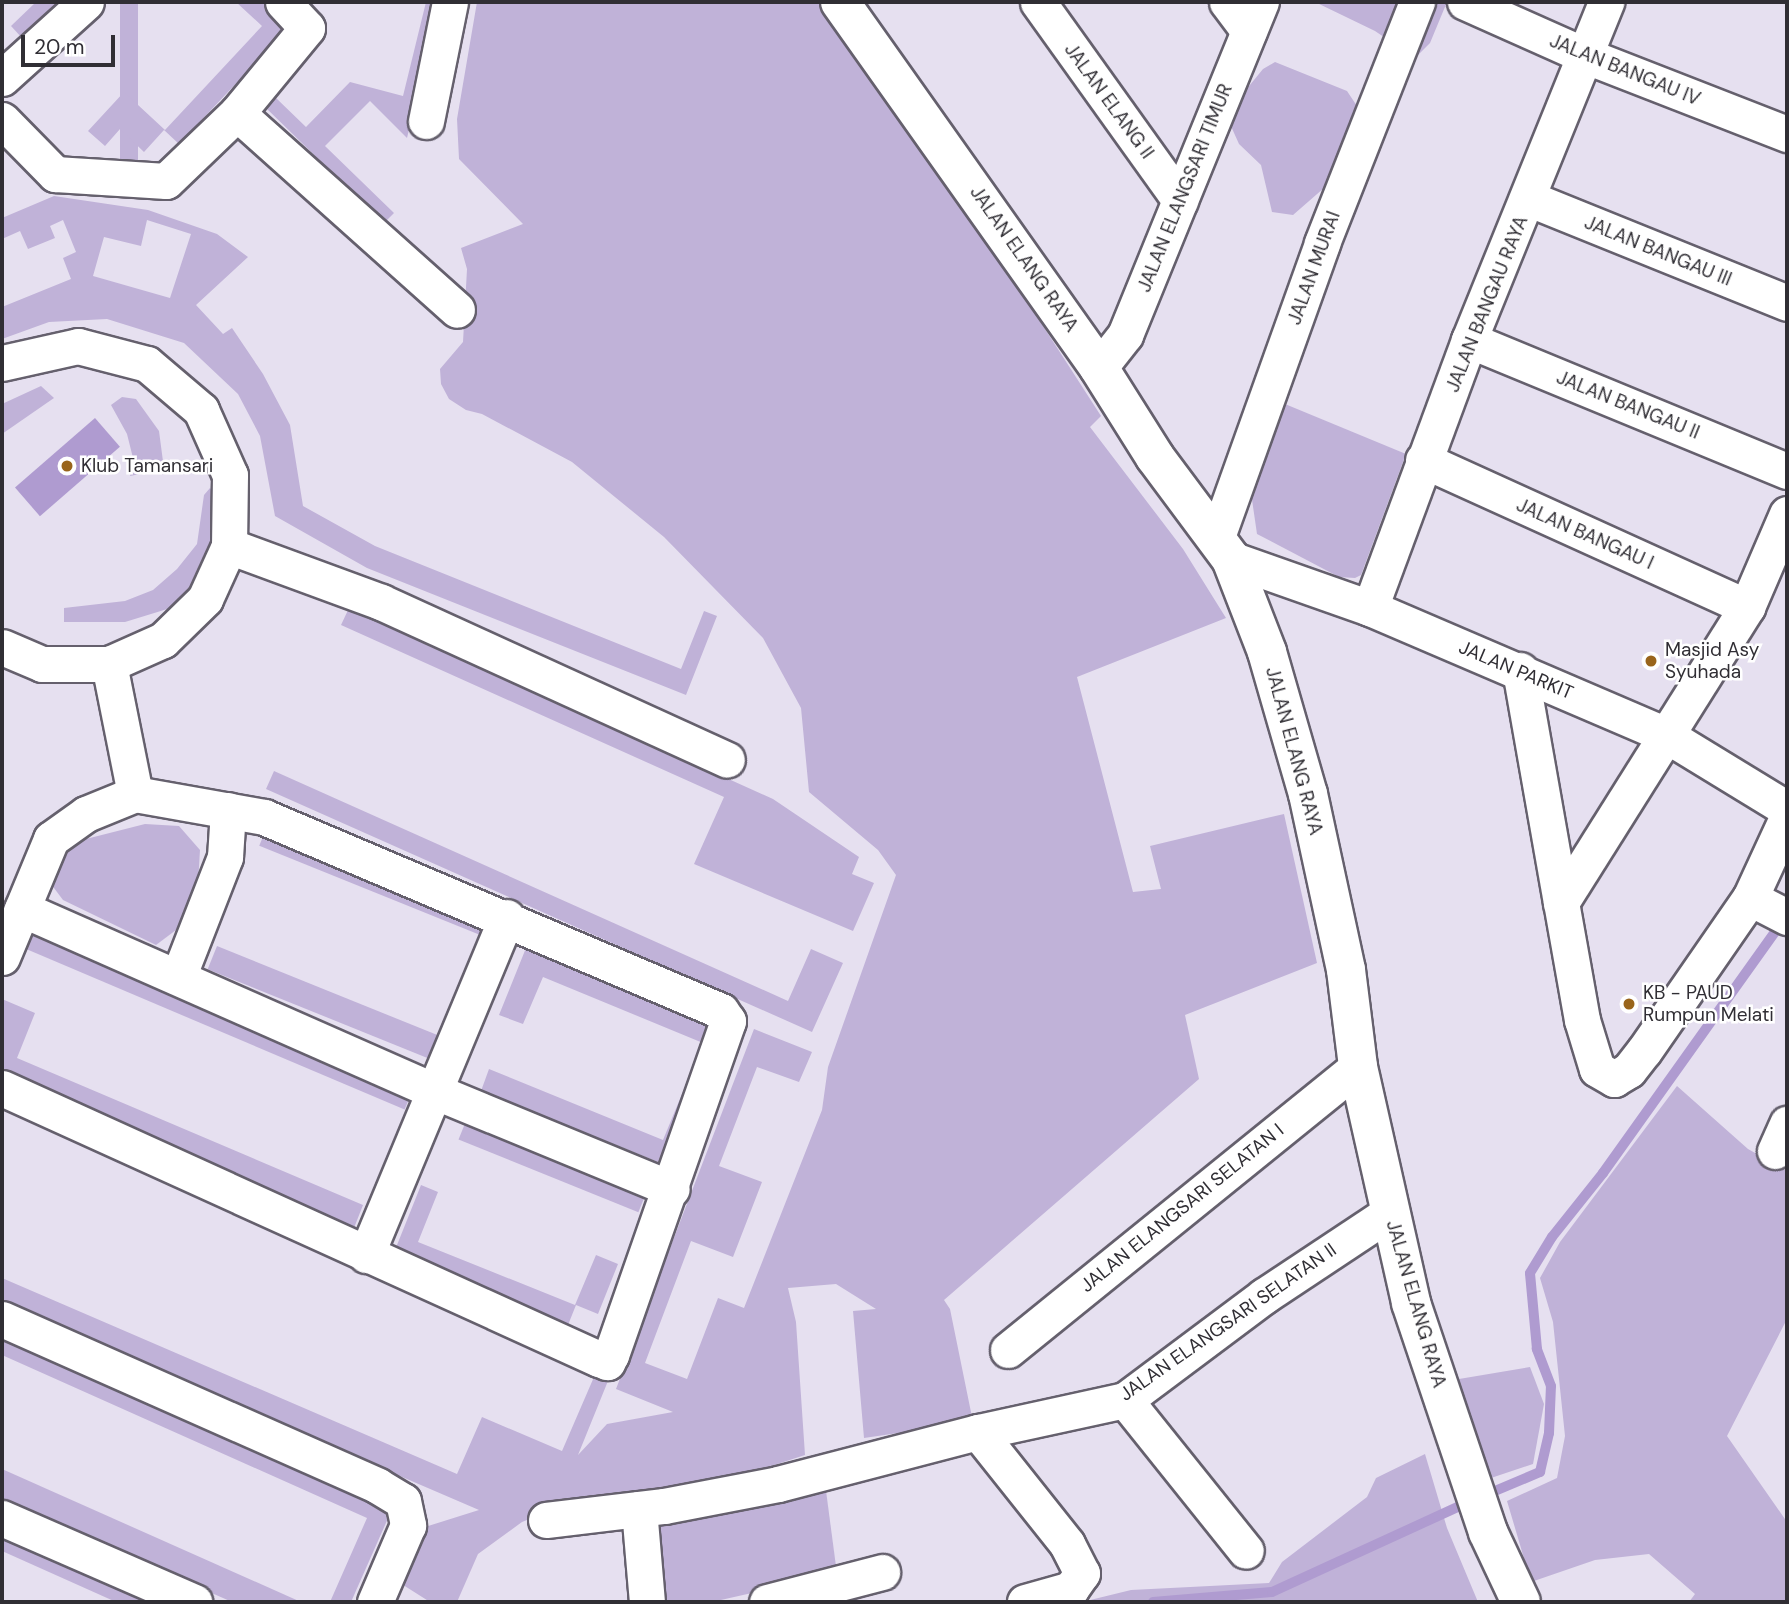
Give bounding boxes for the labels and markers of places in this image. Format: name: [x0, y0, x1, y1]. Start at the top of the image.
place label: Klub Tamansari: [81, 455, 213, 477]
marker: Klub Tamansari: [59, 458, 75, 474]
place label: Masjid Asy Syuhada: [1665, 639, 1759, 683]
marker: Masjid Asy Syuhada: [1643, 653, 1659, 669]
place label: KB - PAUD Rumpun Melati: [1643, 982, 1774, 1026]
marker: KB - PAUD Rumpun Melati: [1621, 996, 1637, 1012]

